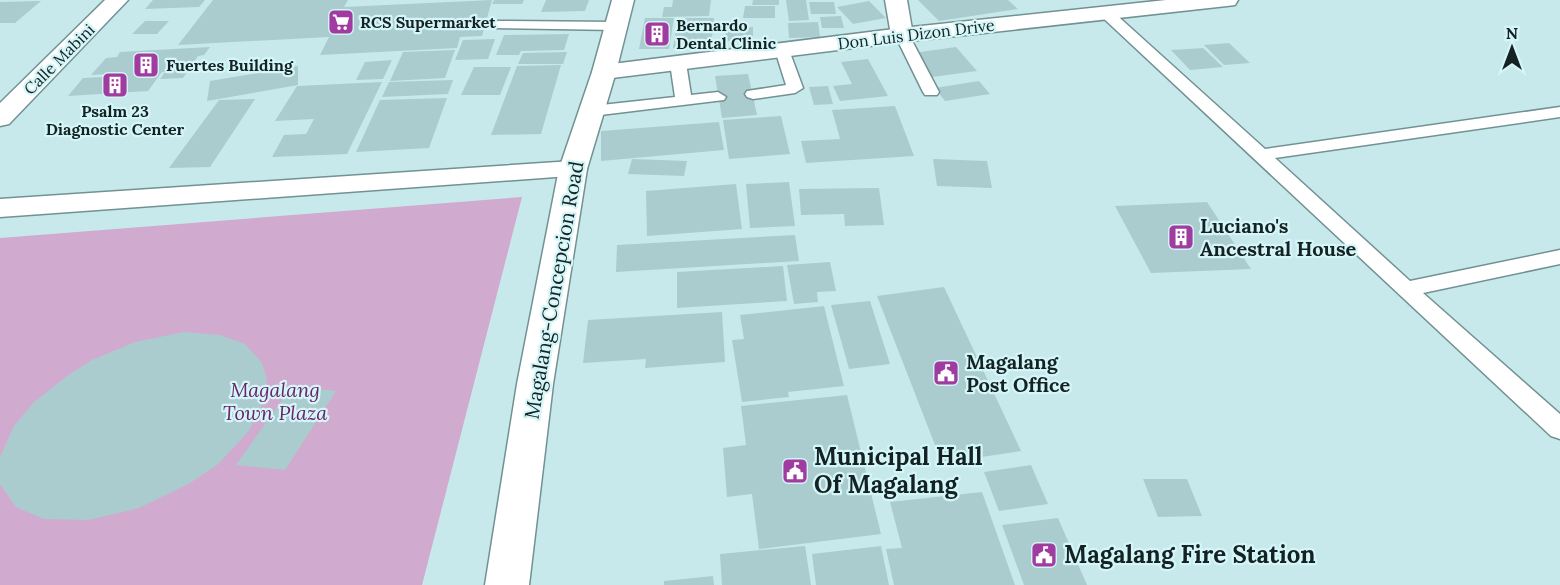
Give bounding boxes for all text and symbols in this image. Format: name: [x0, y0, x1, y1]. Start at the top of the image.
supermarket icon: RCS Supermarket: [326, 7, 356, 37]
place label: RCS Supermarket: [360, 12, 496, 32]
street label: Don Luis Dizon Drive: [836, 14, 996, 54]
place label: Bernardo Dental Clinic: [676, 15, 777, 53]
north arrow: [1482, 18, 1542, 78]
street label: Calle Mabini: [19, 19, 99, 99]
building icon: Bernardo Dental Clinic: [642, 19, 672, 49]
text: N: [1506, 23, 1518, 43]
building icon: Fuertes Building: [131, 50, 161, 80]
place label: Fuertes Building: [166, 55, 294, 75]
building icon: Psalm 23 Diagnostic Center: [100, 70, 130, 100]
place label: Psalm 23 Diagnostic Center: [46, 101, 185, 139]
street label: Magalang-Concepcion Road: [518, 159, 589, 421]
place label: Luciano's Ancestral House: [1200, 213, 1357, 261]
building icon: Luciano's Ancestral House: [1166, 222, 1196, 252]
place label: Magalang Post Office: [966, 349, 1070, 397]
public building icon: Magalang Post Office: [931, 358, 961, 388]
park label: Magalang Town Plaza: [223, 377, 327, 425]
place label: Municipal Hall Of Magalang: [814, 441, 982, 500]
public building icon: Municipal Hall Of Magalang: [780, 456, 810, 486]
place label: Magalang Fire Station: [1064, 539, 1316, 570]
public building icon: Magalang Fire Station: [1029, 540, 1059, 570]

